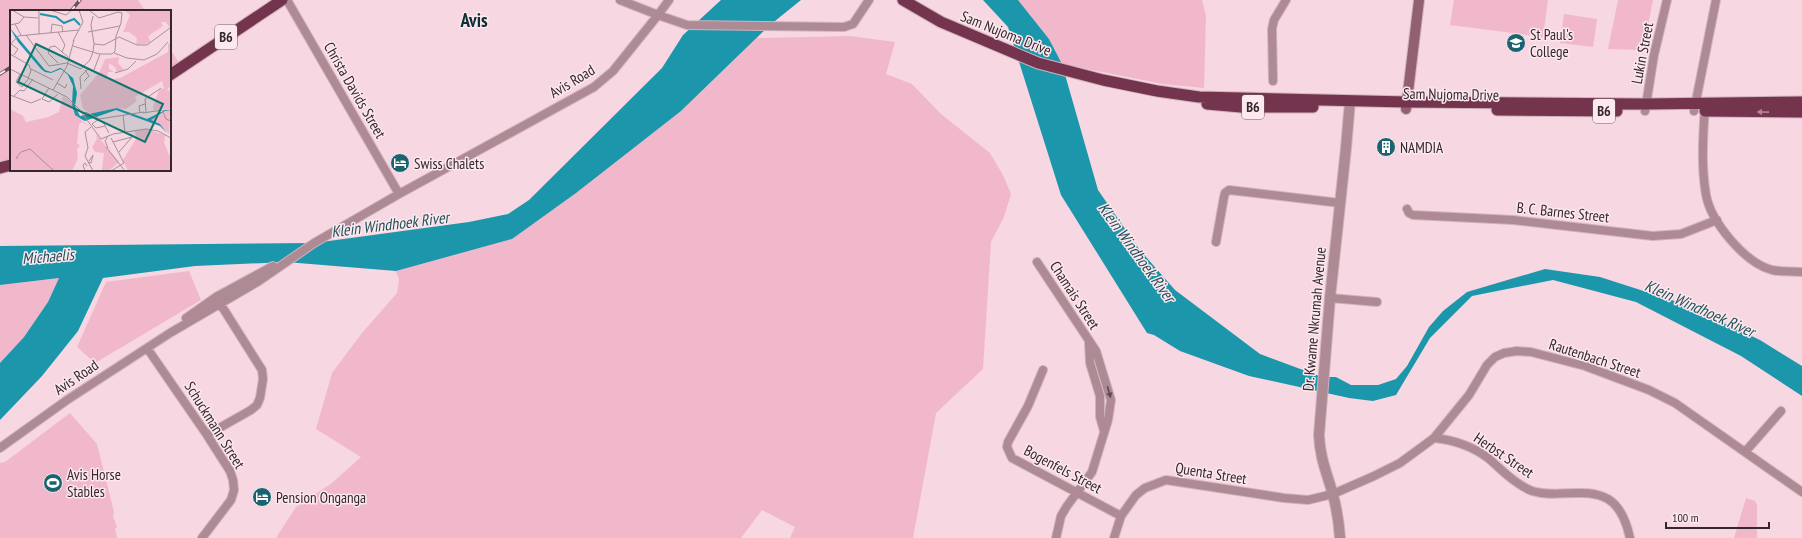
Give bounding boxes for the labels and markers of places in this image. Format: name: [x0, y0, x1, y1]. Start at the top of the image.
place label: St Paul's College: [1530, 25, 1573, 61]
school or university icon: St Paul's College: [1505, 32, 1527, 54]
building icon: NAMDIA: [1375, 136, 1397, 158]
place label: NAMDIA: [1400, 138, 1444, 157]
hotel icon: Swiss Chalets: [389, 152, 411, 174]
place label: Swiss Chalets: [414, 154, 484, 173]
place label: Avis Horse Stables: [67, 465, 121, 501]
sports icon: Avis Horse Stables: [42, 472, 64, 494]
hotel icon: Pension Onganga: [251, 486, 273, 508]
place label: Pension Onganga: [276, 488, 366, 507]

